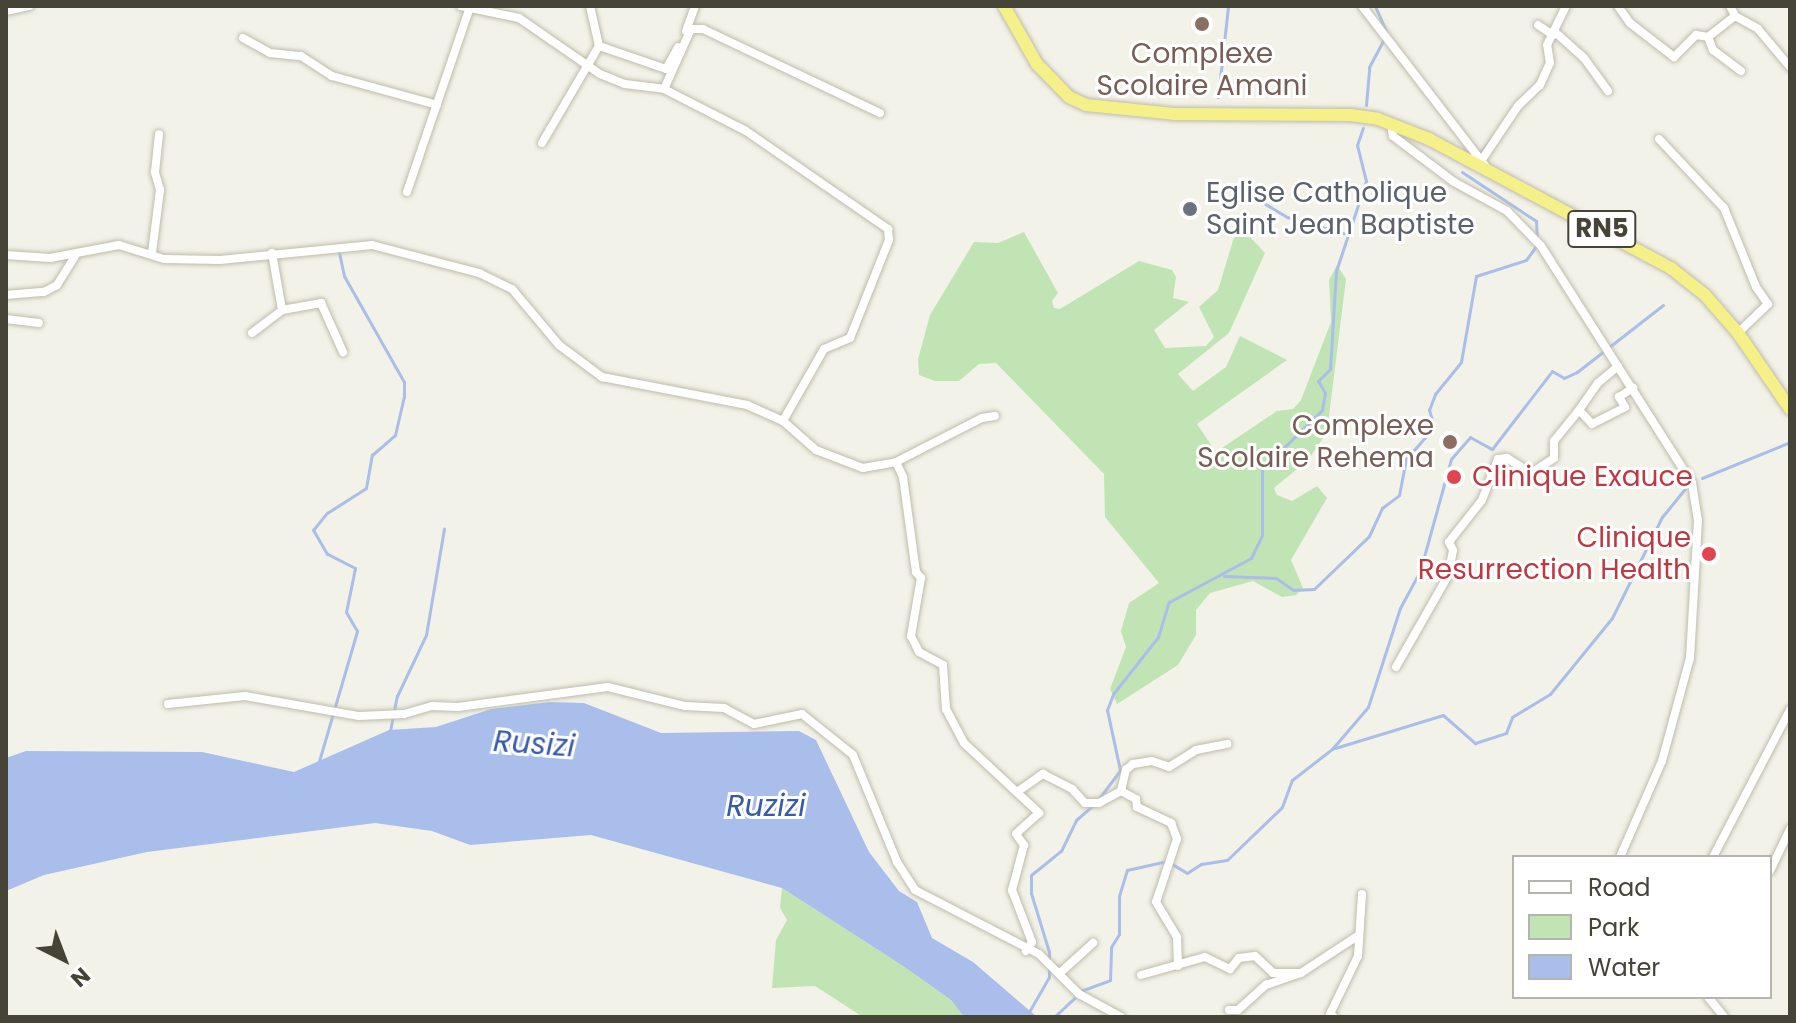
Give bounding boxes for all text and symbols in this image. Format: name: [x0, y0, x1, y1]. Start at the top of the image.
marker: Complexe Scolaire Amani: [1193, 15, 1211, 33]
place label: Complexe Scolaire Amani: [1097, 37, 1307, 103]
place label: Eglise Catholique Saint Jean Baptiste: [1206, 176, 1475, 242]
marker: Eglise Catholique Saint Jean Baptiste: [1181, 200, 1199, 218]
road number: RN5: [1566, 207, 1638, 251]
place label: Complexe Scolaire Rehema: [1197, 409, 1434, 475]
marker: Complexe Scolaire Rehema: [1441, 433, 1459, 451]
place label: Clinique Exauce: [1472, 460, 1693, 494]
marker: Clinique Exauce: [1443, 466, 1465, 488]
place label: Clinique Resurrection Health: [1418, 521, 1691, 587]
marker: Clinique Resurrection Health: [1698, 543, 1720, 565]
water label: Rusizi: [492, 723, 576, 765]
water label: Ruzizi: [726, 788, 806, 824]
legend: [1512, 855, 1772, 999]
text: Road: [1588, 871, 1650, 904]
text: Park: [1588, 911, 1639, 944]
north arrow: [24, 919, 104, 999]
text: Water: [1588, 951, 1660, 984]
text: N: [64, 960, 97, 994]

